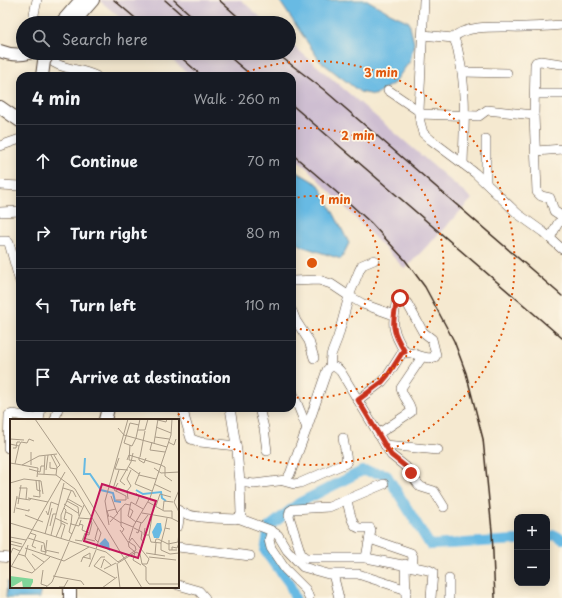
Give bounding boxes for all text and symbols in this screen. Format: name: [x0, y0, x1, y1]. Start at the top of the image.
search box: [16, 16, 296, 60]
icon: search: [30, 27, 52, 49]
text: Search here: [62, 27, 148, 50]
text: 3 min: [364, 63, 398, 81]
text: 4 min: [32, 85, 80, 111]
text: Walk · 260 m: [194, 89, 280, 108]
text: 2 min: [341, 126, 375, 144]
text: Continue: [70, 149, 138, 172]
icon: ahead: [32, 150, 54, 172]
text: 70 m: [247, 151, 280, 170]
text: 1 min: [319, 190, 351, 208]
text: Turn right: [70, 221, 147, 244]
icon: right: [32, 222, 54, 244]
text: 80 m: [246, 223, 280, 242]
centre of rings: [305, 256, 319, 270]
route start: [391, 289, 409, 307]
text: Turn left: [70, 293, 136, 316]
icon: left: [32, 294, 54, 316]
text: 110 m: [245, 295, 280, 314]
text: Arrive at destination: [70, 365, 231, 388]
icon: arrive: [32, 366, 54, 388]
inset map: [10, 419, 179, 588]
route end: [402, 464, 420, 482]
map controls: [514, 514, 550, 586]
button: +: [514, 514, 550, 550]
button: −: [514, 550, 550, 586]

